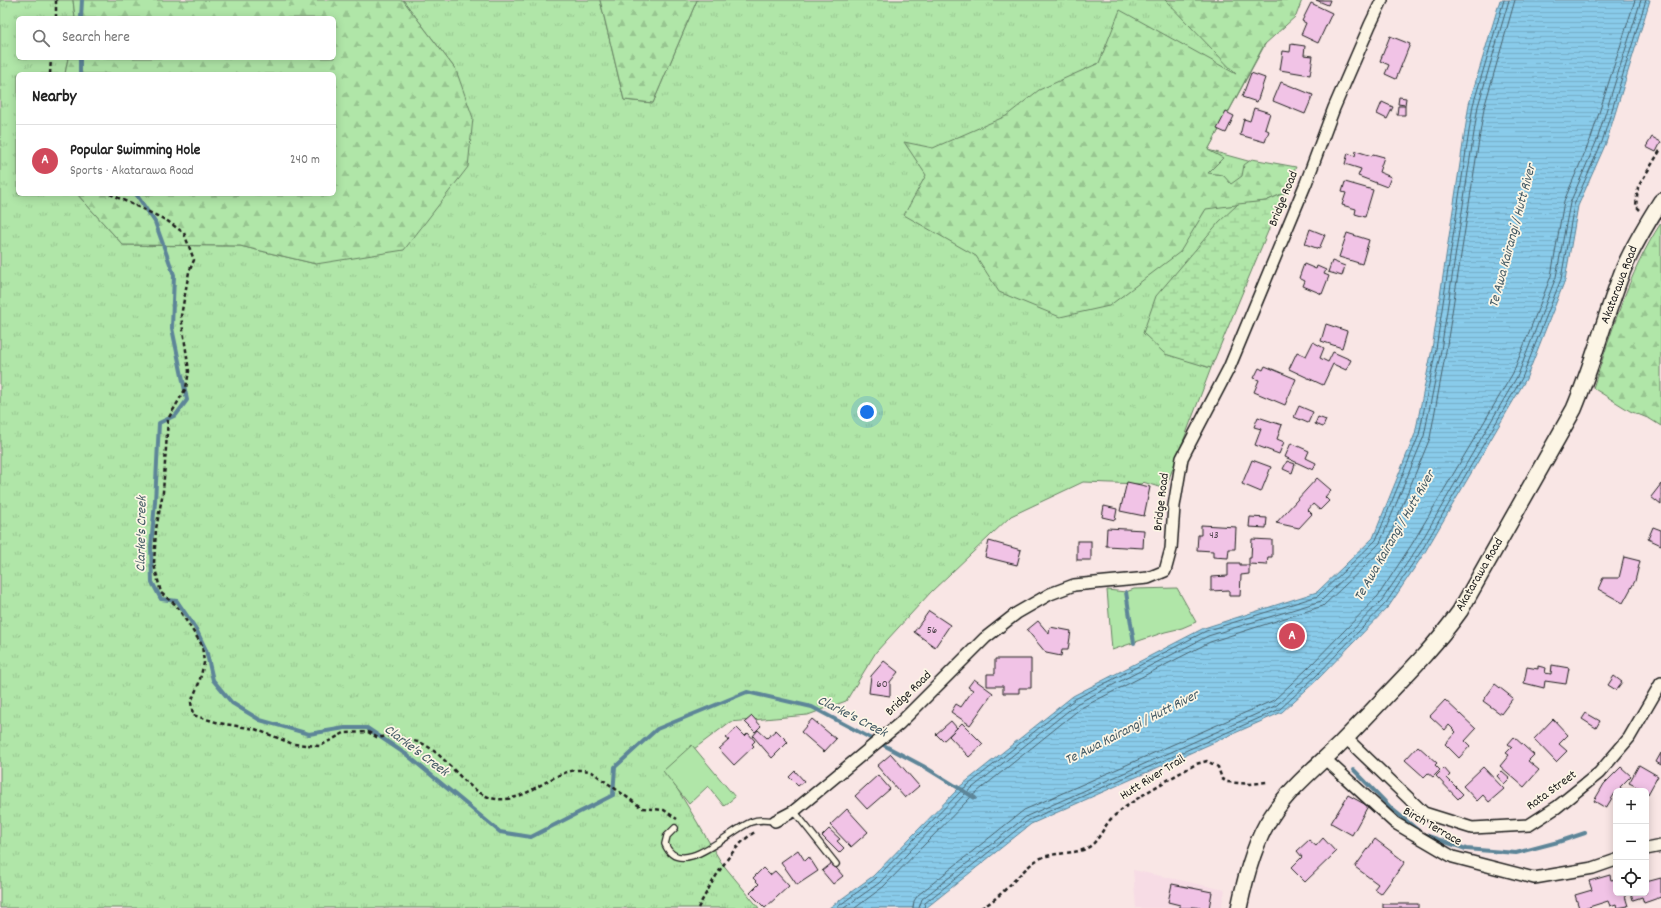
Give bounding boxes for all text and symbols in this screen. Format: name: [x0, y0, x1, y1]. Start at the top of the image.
search box: [16, 16, 336, 60]
icon: search: [30, 27, 52, 49]
text: Search here: [62, 27, 130, 49]
text: Nearby: [32, 86, 76, 110]
text: Popular Swimming Hole: [70, 140, 200, 162]
text: A: [41, 151, 49, 170]
text: 240 m: [290, 151, 320, 170]
water label: Te Awa Kairangi / Hutt River: [1484, 160, 1542, 310]
text: Sports · Akatarawa Road: [70, 162, 194, 181]
street label: Bridge Road: [1264, 168, 1304, 230]
street label: Akatarawa Road: [1596, 243, 1644, 327]
your location: [857, 402, 877, 422]
water label: Te Awa Kairangi / Hutt River: [1349, 466, 1441, 605]
street label: Bridge Road: [1149, 472, 1175, 532]
water label: Clarke's Creek: [131, 495, 153, 572]
house number: 43: [1209, 528, 1219, 544]
street label: Akatarawa Road: [1451, 535, 1509, 615]
pin: A: [1279, 621, 1305, 651]
house number: 56: [927, 623, 937, 639]
street label: Bridge Road: [881, 667, 937, 721]
house number: 60: [876, 677, 888, 693]
water label: Te Awa Kairangi / Hutt River: [1062, 685, 1204, 770]
water label: Clarke's Creek: [814, 691, 891, 744]
water label: Clarke's Creek: [380, 720, 453, 783]
street label: Hutt River Trail: [1117, 750, 1189, 806]
street label: Rata Street: [1523, 766, 1581, 816]
map controls: [1613, 788, 1649, 896]
button: +: [1613, 788, 1649, 824]
street label: Birch Terrace: [1399, 802, 1465, 852]
button: −: [1613, 824, 1649, 860]
button: locate: [1613, 860, 1649, 896]

